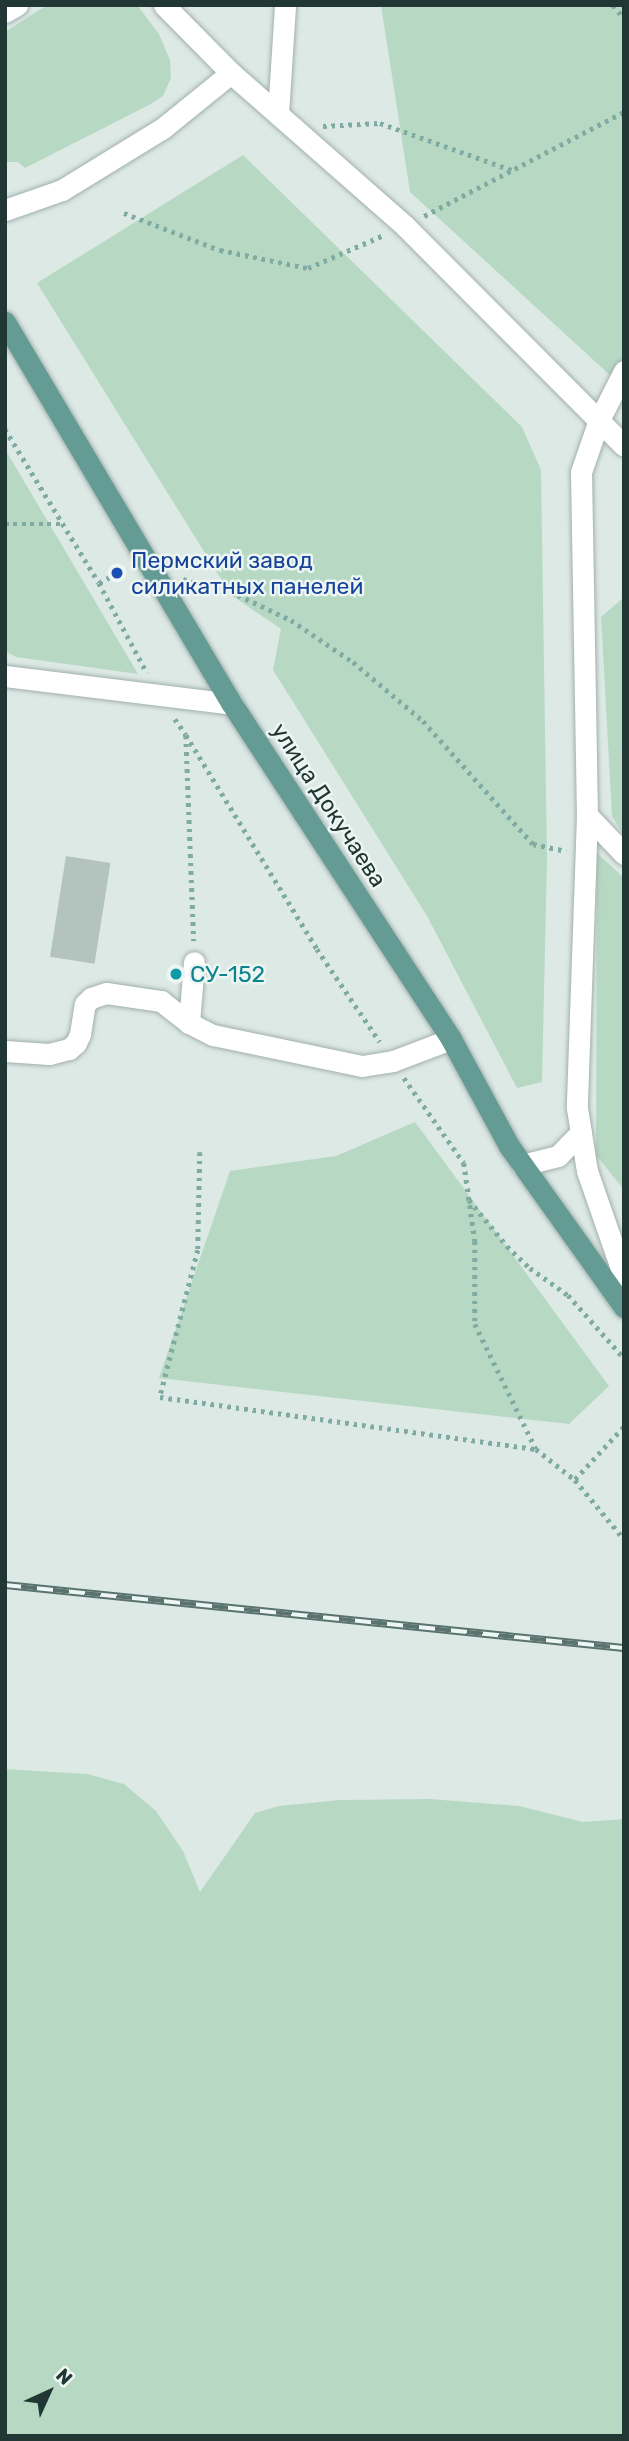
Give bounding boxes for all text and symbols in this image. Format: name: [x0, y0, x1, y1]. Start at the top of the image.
place label: Пермский завод силикатных панелей: [131, 546, 363, 600]
marker: Пермский завод силикатных панелей: [109, 565, 125, 581]
street label: улица Докучаева: [266, 718, 392, 892]
place label: СУ-152: [190, 960, 265, 988]
marker: СУ-152: [168, 966, 184, 982]
north arrow: [14, 2357, 84, 2427]
text: N: [51, 2364, 77, 2390]

